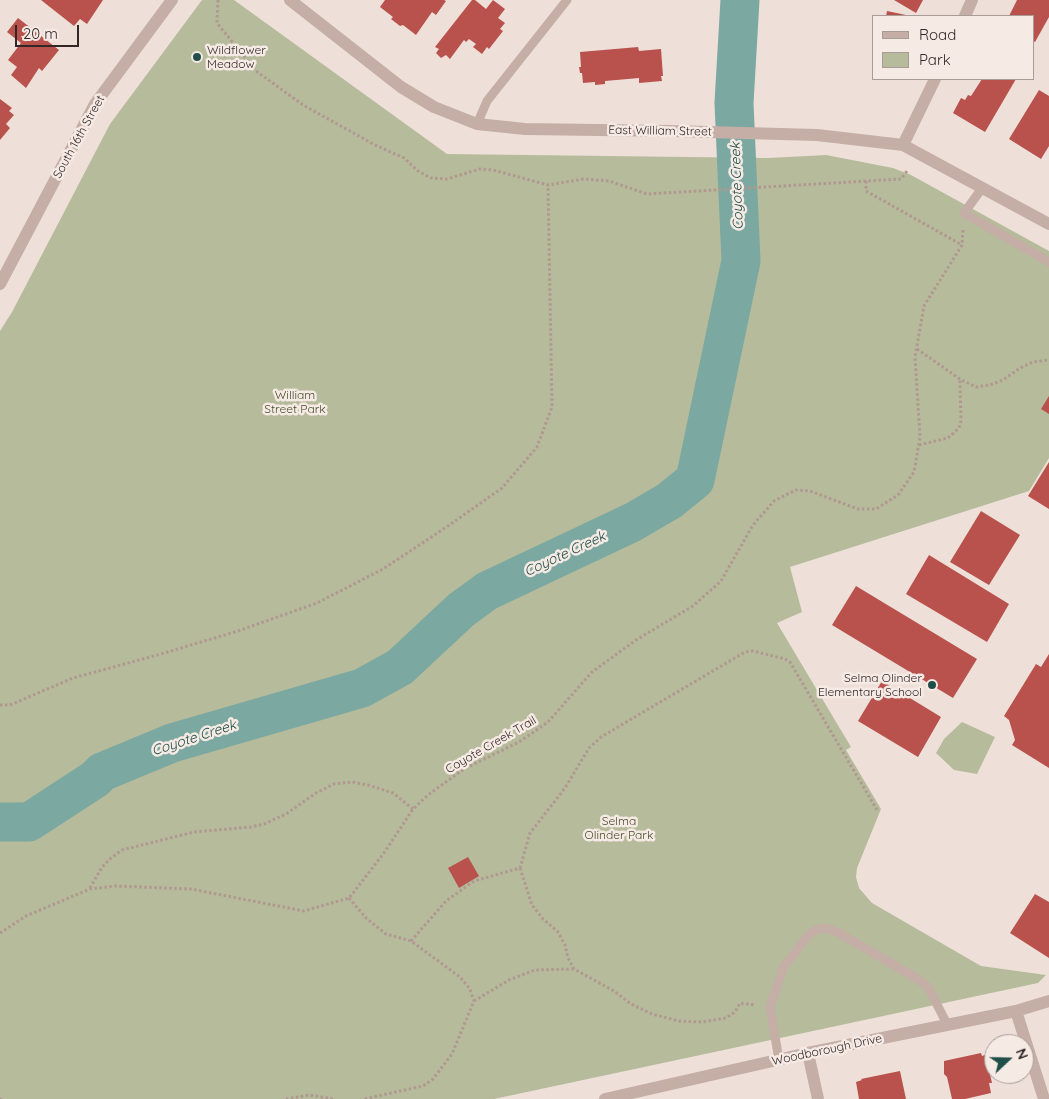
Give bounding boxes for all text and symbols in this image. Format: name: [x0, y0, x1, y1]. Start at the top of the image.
scale bar: [18, 15, 81, 47]
legend: [872, 15, 1034, 80]
text: 20 m: [23, 24, 58, 43]
text: Road: [919, 25, 956, 44]
place label: Wildflower Meadow: [207, 43, 266, 71]
text: Park: [919, 50, 951, 69]
marker: Wildflower Meadow: [191, 51, 203, 63]
street label: South 16th Street: [50, 93, 108, 181]
street label: East William Street: [608, 123, 712, 139]
water label: Coyote Creek: [727, 142, 747, 230]
park label: William Street Park: [264, 388, 326, 416]
water label: Coyote Creek: [522, 528, 608, 580]
place label: Selma Olinder Elementary School: [818, 671, 922, 699]
marker: Selma Olinder Elementary School: [926, 679, 938, 691]
street label: Coyote Creek Trail: [443, 713, 539, 777]
water label: Coyote Creek: [150, 716, 238, 760]
park label: Selma Olinder Park: [585, 814, 653, 842]
street label: Woodborough Drive: [770, 1031, 884, 1069]
north arrow: [984, 1034, 1034, 1084]
text: N: [1012, 1046, 1032, 1062]

